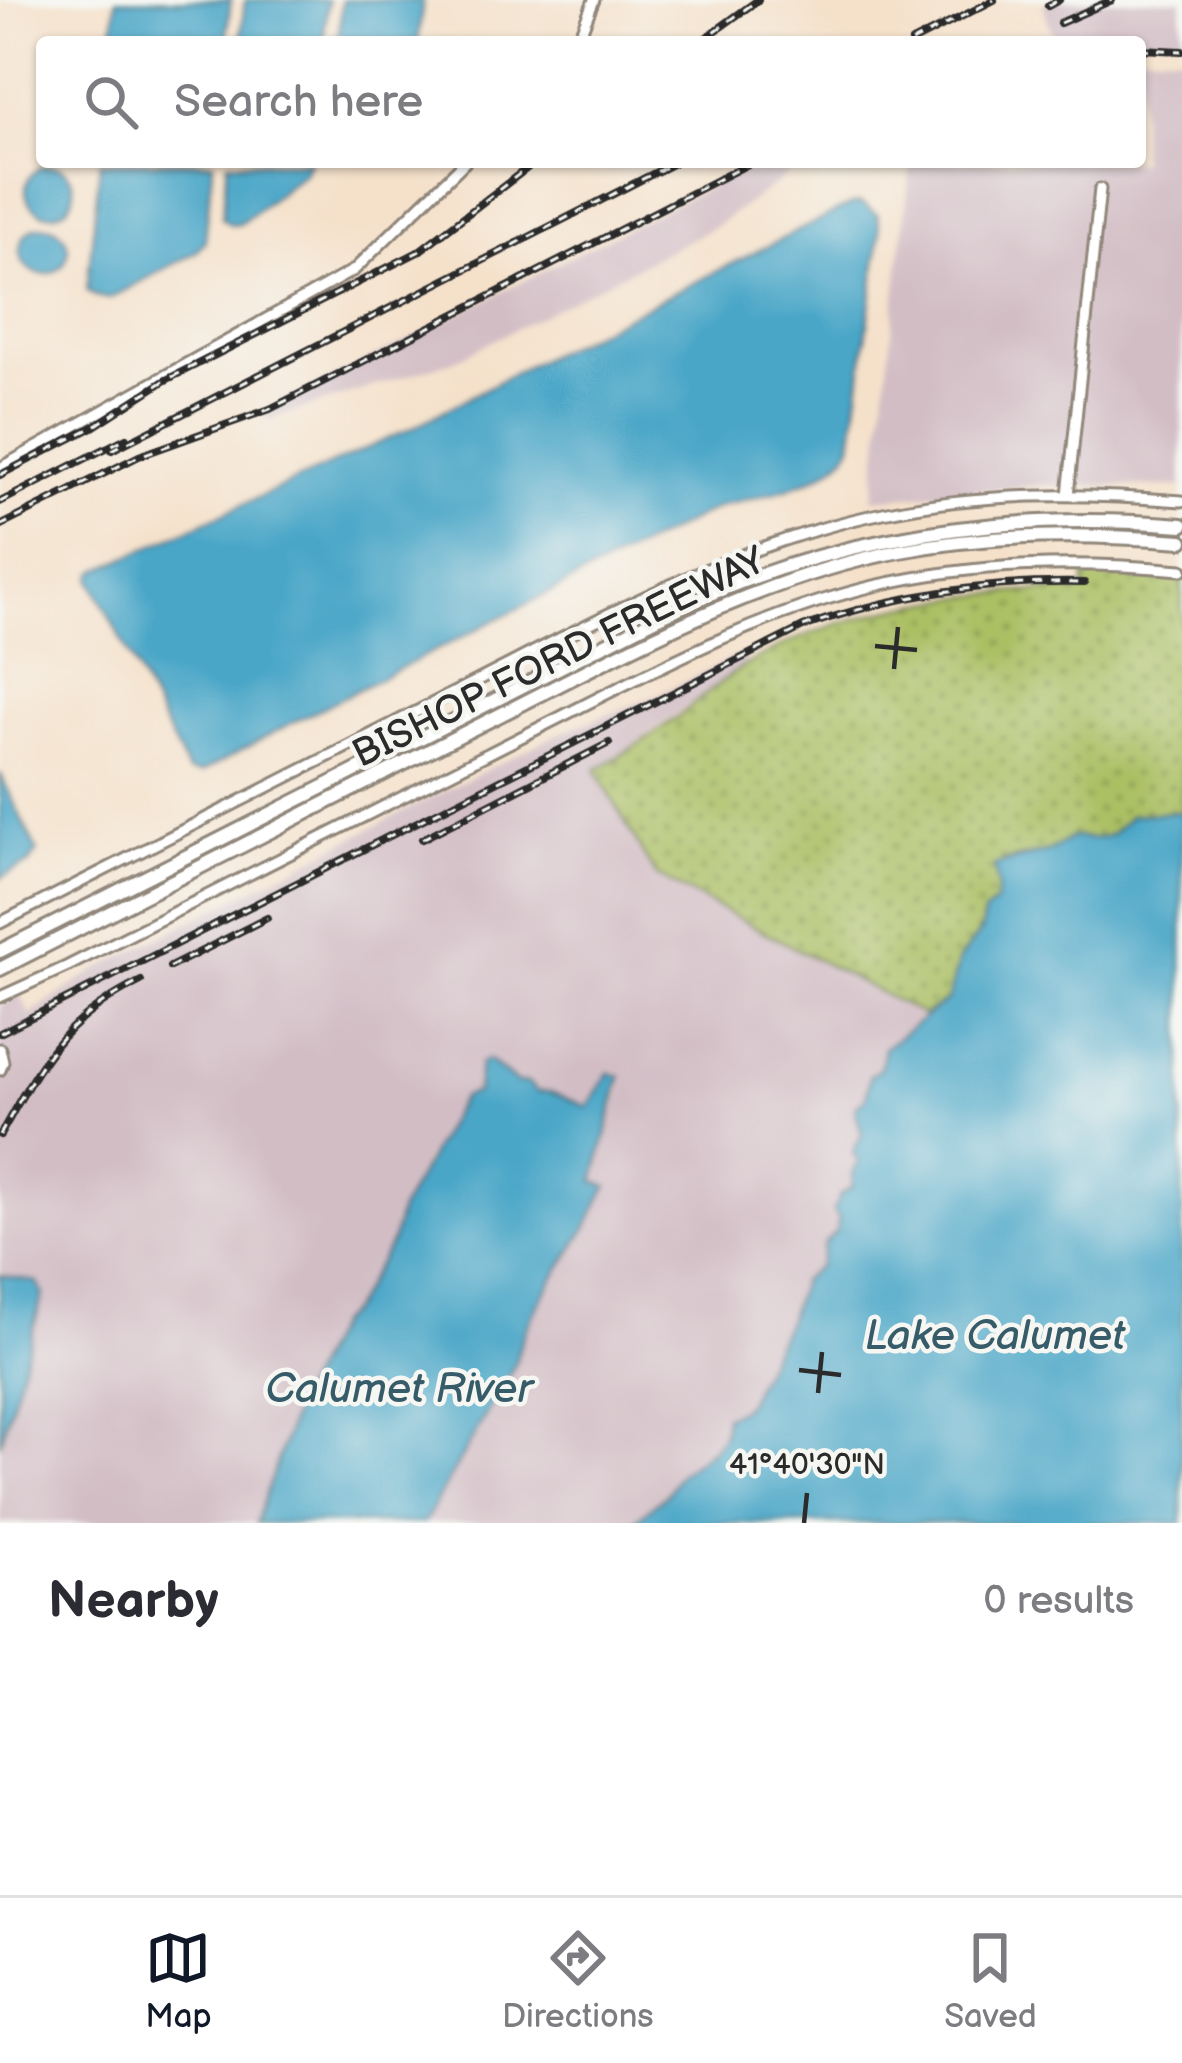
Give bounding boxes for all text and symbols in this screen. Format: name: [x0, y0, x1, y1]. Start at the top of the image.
search box: [36, 36, 1146, 168]
icon: search: [78, 69, 144, 135]
text: Search here: [174, 75, 423, 130]
street label: BISHOP FORD FREEWAY: [345, 537, 773, 778]
water label: Lake Calumet: [865, 1311, 1126, 1362]
water label: Calumet River: [265, 1364, 535, 1415]
text: 41°40'30"N: [729, 1447, 885, 1483]
text: Nearby: [48, 1571, 219, 1632]
text: 0 results: [983, 1578, 1134, 1625]
tab: Map: [145, 1925, 212, 2037]
tab: Directions: [502, 1925, 654, 2037]
tab: Saved: [944, 1925, 1037, 2037]

